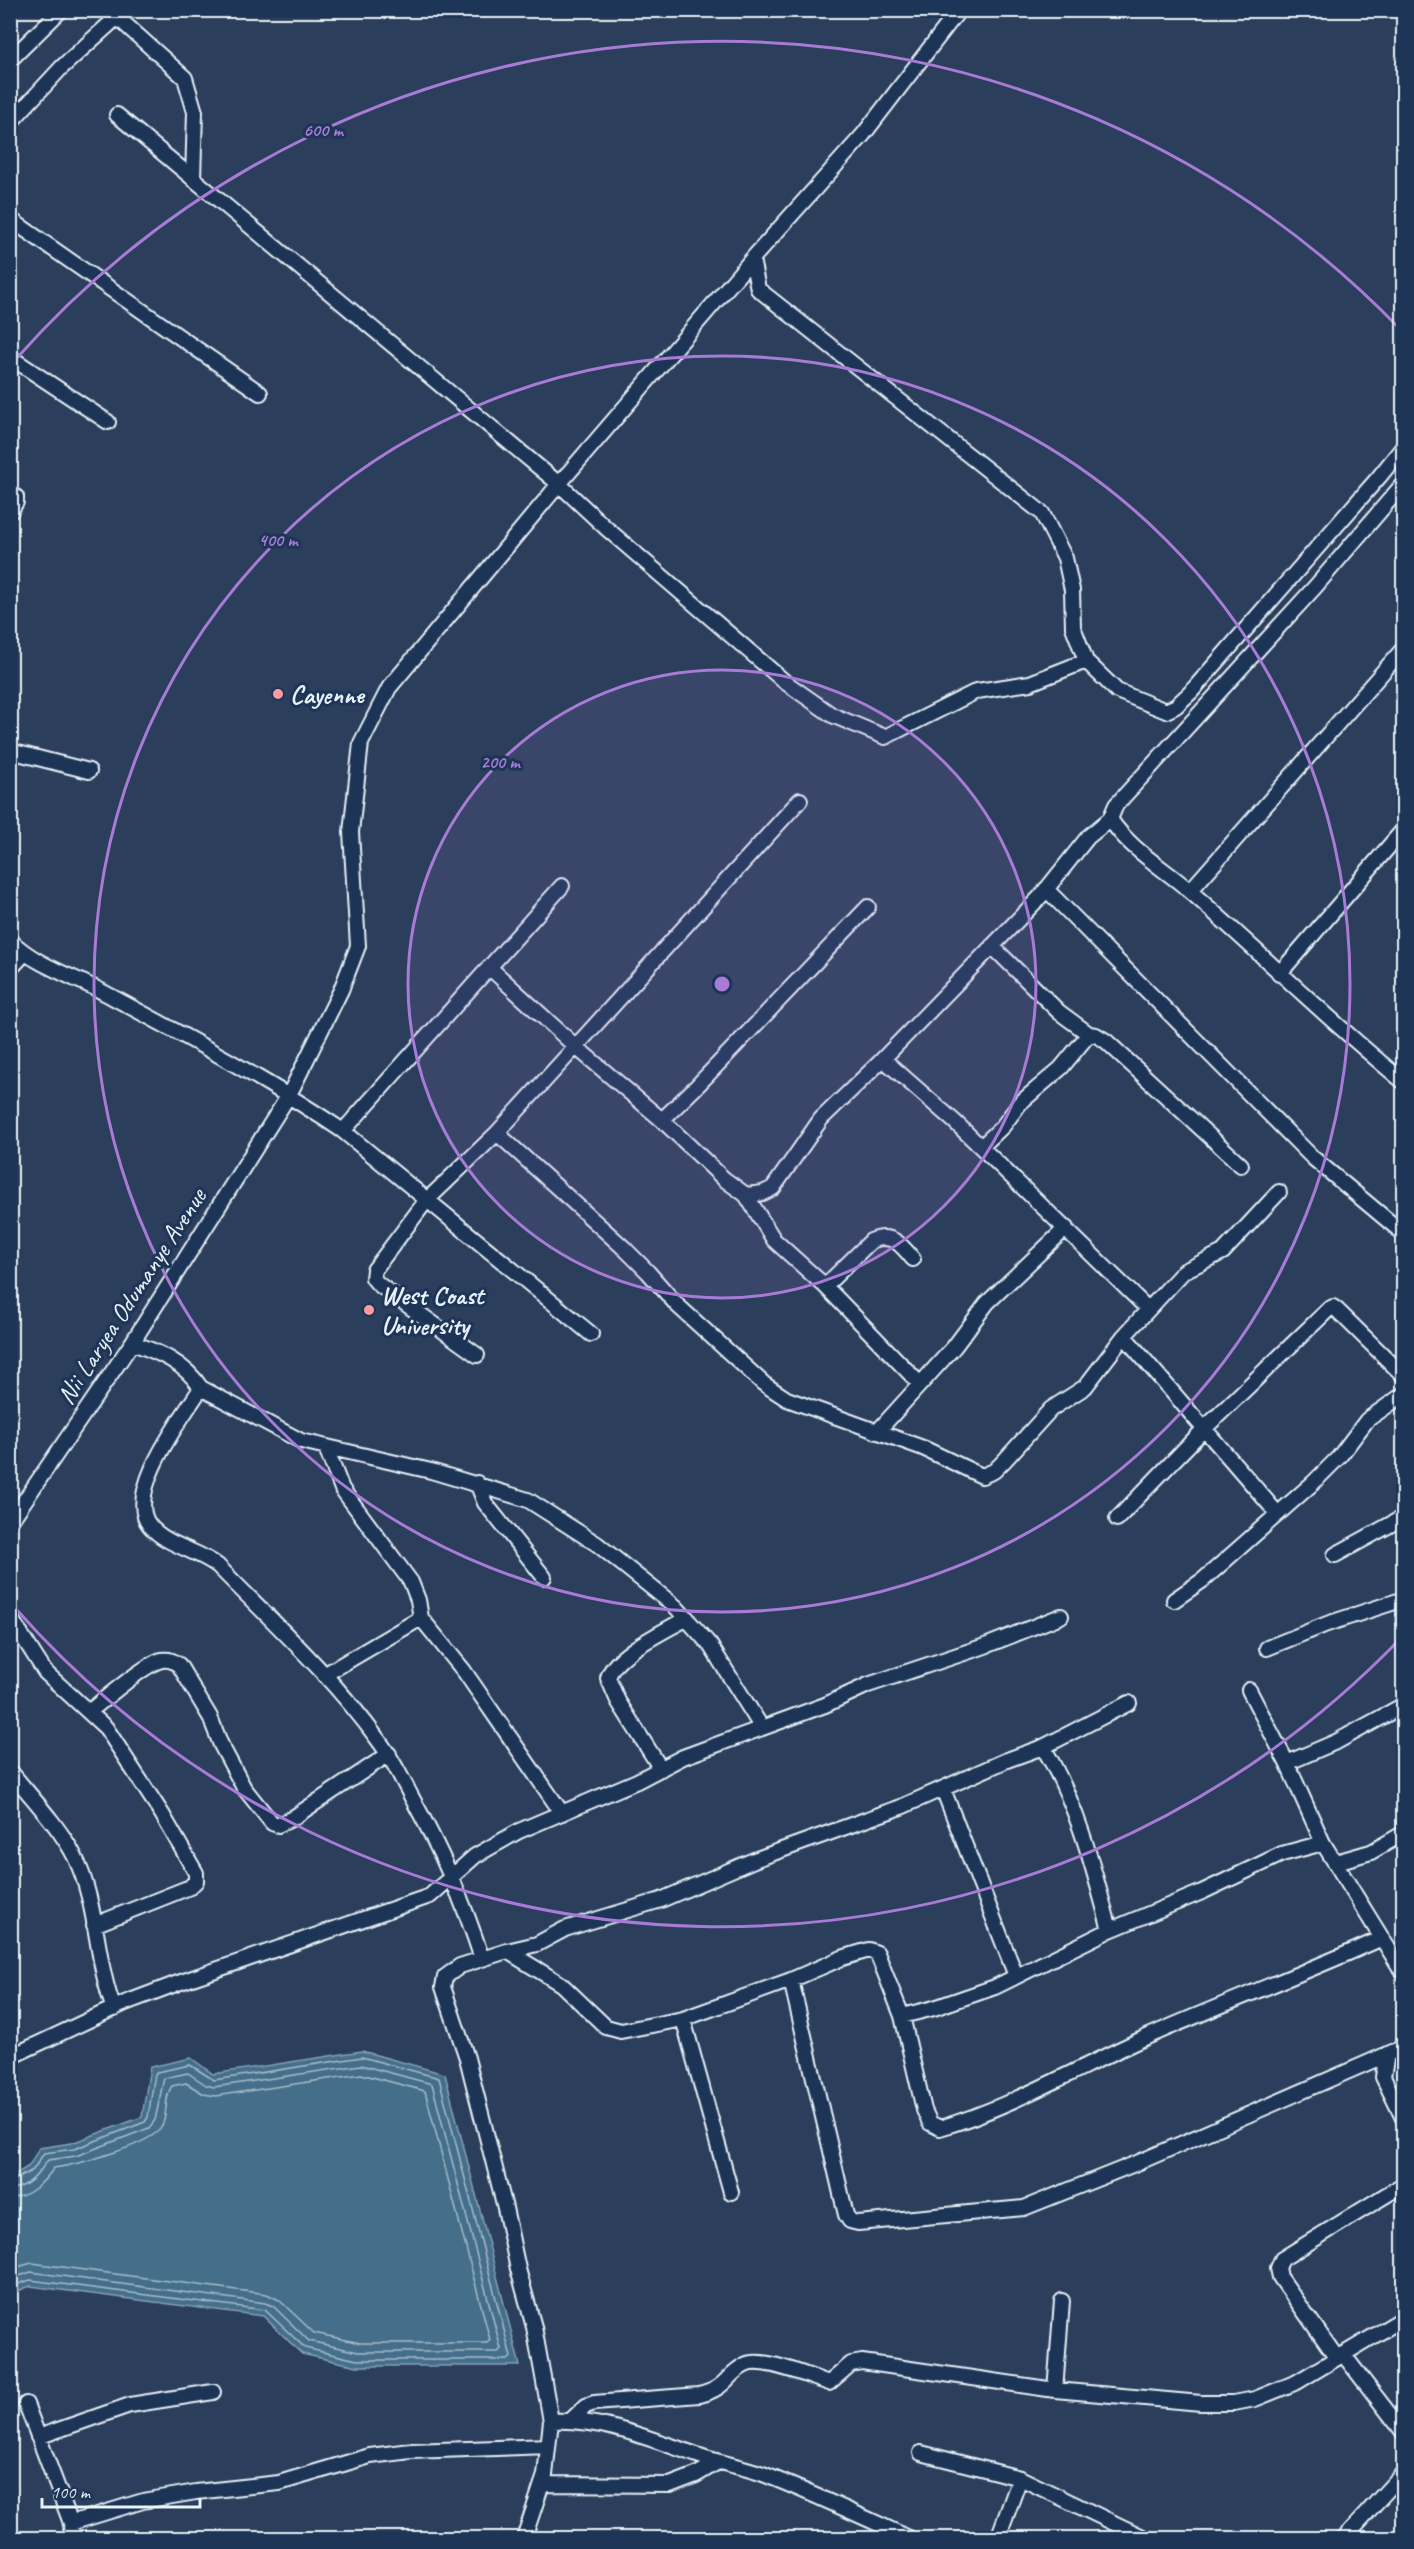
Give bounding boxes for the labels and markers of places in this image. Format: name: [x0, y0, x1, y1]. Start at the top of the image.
place label: Cayenne: [290, 678, 366, 711]
marker: Cayenne: [271, 687, 285, 701]
centre of rings: [712, 974, 732, 994]
place label: West Coast University: [381, 1279, 486, 1342]
marker: West Coast University: [362, 1303, 376, 1317]

